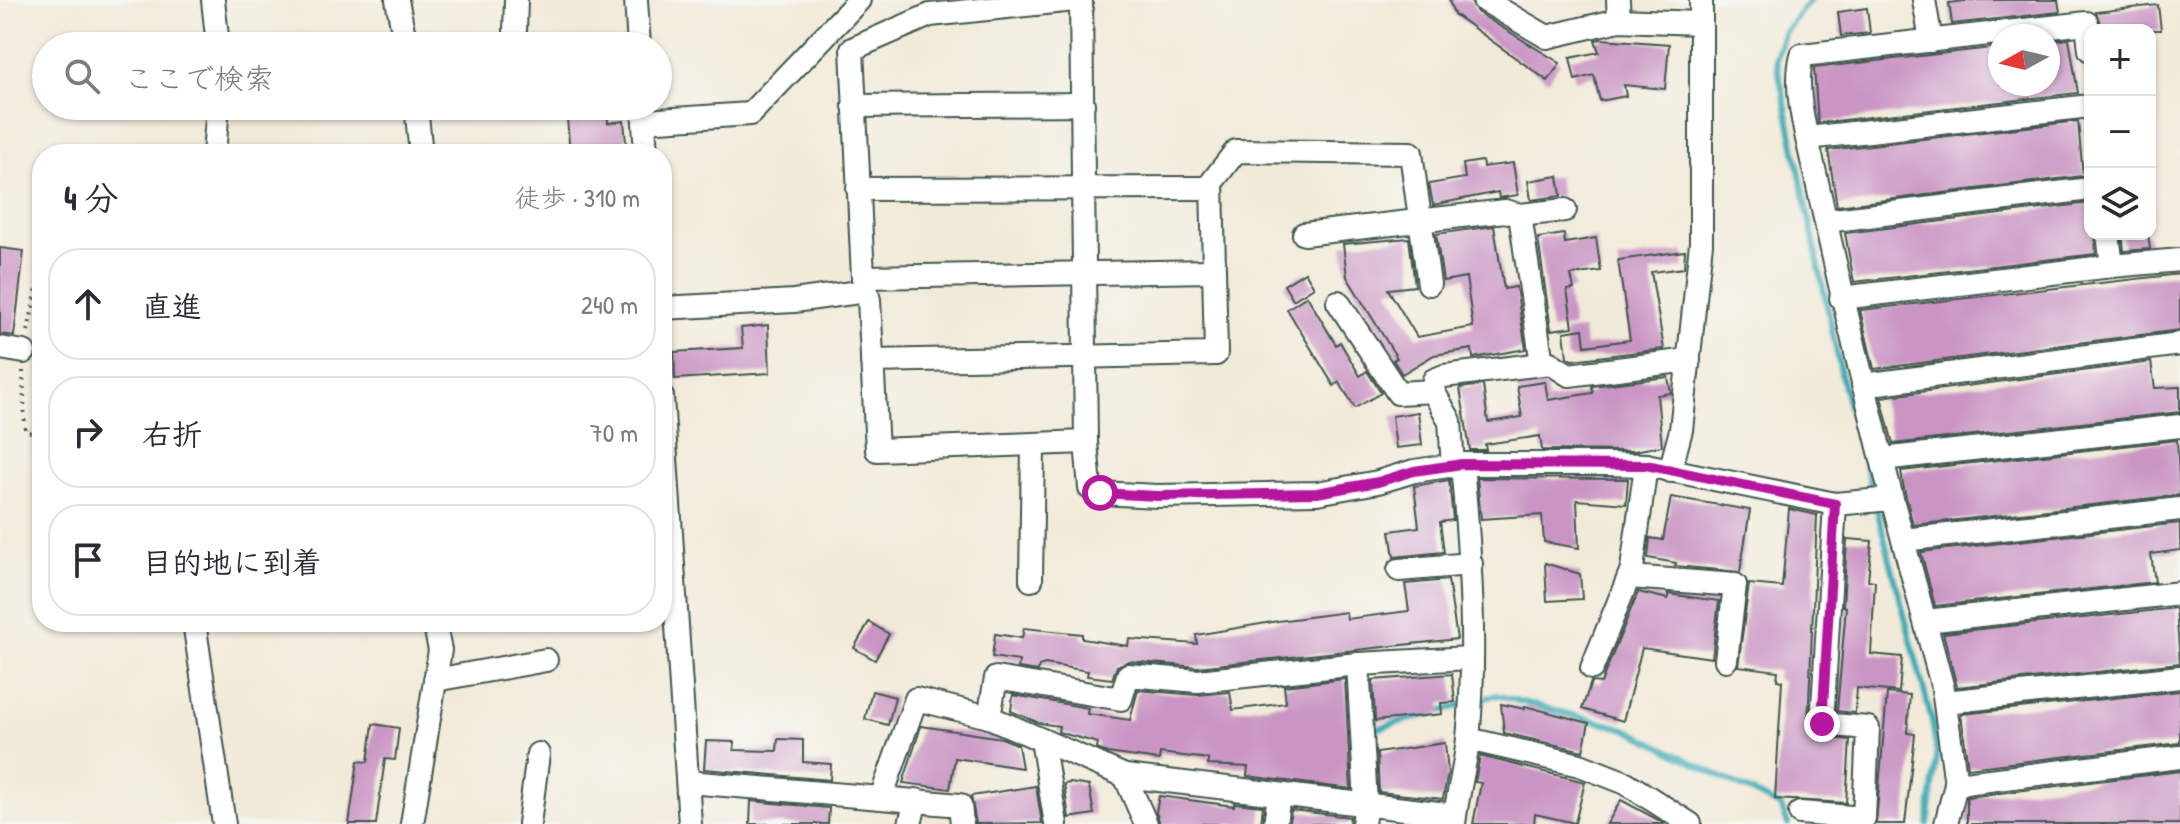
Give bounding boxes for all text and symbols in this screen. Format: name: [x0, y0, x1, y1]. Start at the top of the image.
north arrow: [1988, 24, 2060, 96]
map controls: [2084, 24, 2156, 240]
button: +: [2084, 24, 2156, 96]
search box: [32, 32, 672, 120]
icon: search: [60, 54, 104, 98]
text: ここで検索: [124, 58, 274, 98]
button: −: [2084, 96, 2156, 168]
button: layers: [2084, 168, 2156, 240]
text: 4 分: [64, 175, 119, 221]
text: 徒歩 · 310 m: [514, 180, 640, 215]
icon: ahead: [66, 282, 110, 326]
text: 直進: [142, 286, 202, 326]
text: 240 m: [581, 287, 638, 322]
icon: right: [66, 410, 110, 454]
text: 右折: [142, 414, 202, 454]
text: 70 m: [590, 415, 638, 450]
route start: [1082, 475, 1118, 511]
icon: arrive: [66, 538, 110, 582]
text: 目的地に到着: [142, 542, 322, 582]
route end: [1804, 706, 1840, 742]

